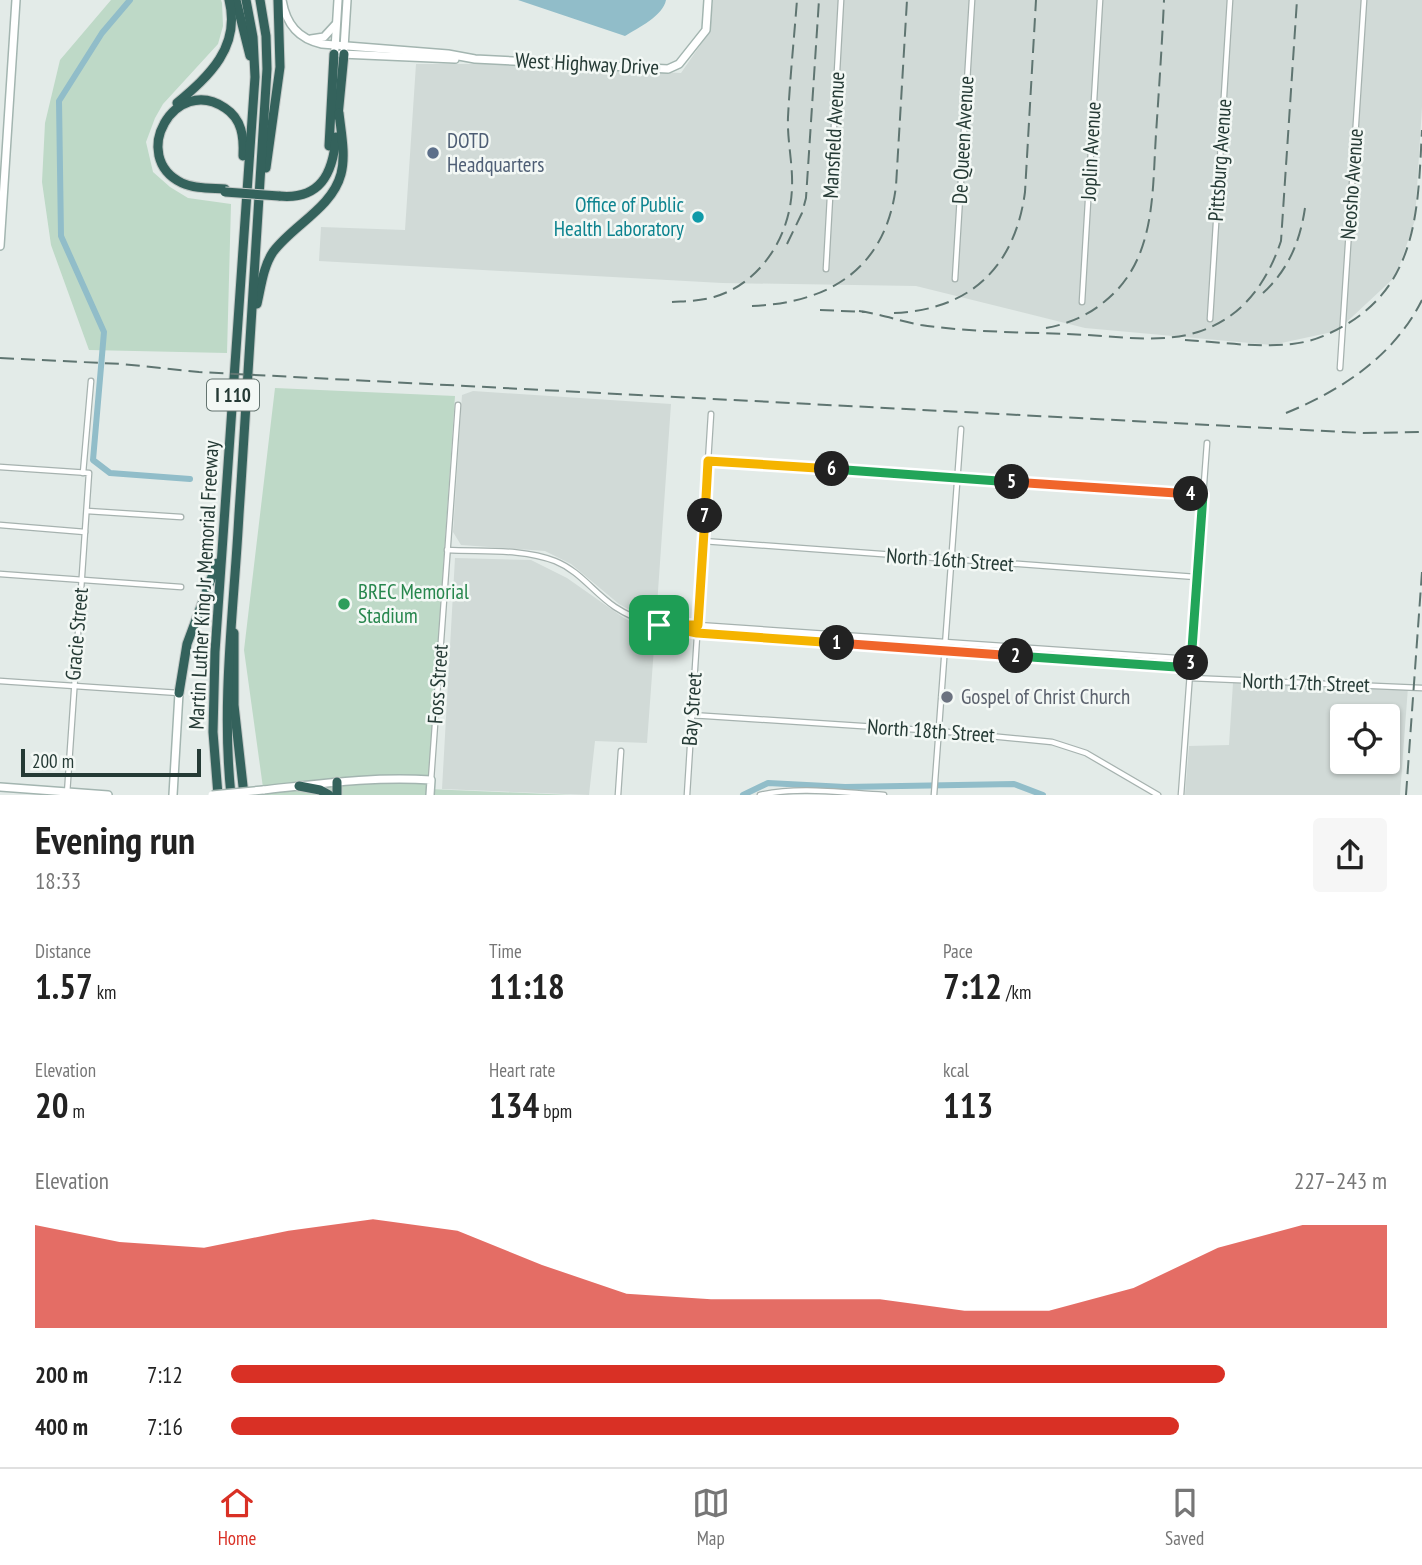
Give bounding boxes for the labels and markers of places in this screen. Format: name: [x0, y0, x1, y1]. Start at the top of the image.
place label: DOTD Headquarters: [447, 127, 544, 178]
marker: DOTD Headquarters: [425, 145, 441, 161]
place label: Office of Public Health Laboratory: [554, 191, 685, 242]
marker: Office of Public Health Laboratory: [690, 209, 706, 225]
pin: 6: [814, 452, 850, 486]
pin: 5: [995, 464, 1030, 500]
pin: 4: [1174, 476, 1208, 512]
pin: 7: [688, 498, 722, 534]
place label: BREC Memorial Stadium: [358, 578, 469, 629]
pin: [629, 595, 689, 655]
marker: BREC Memorial Stadium: [336, 596, 352, 612]
pin: 1: [820, 626, 854, 660]
pin: 2: [998, 638, 1034, 674]
pin: 3: [1174, 646, 1208, 680]
place label: Gospel of Christ Church: [961, 683, 1130, 710]
marker: Gospel of Christ Church: [939, 689, 955, 705]

